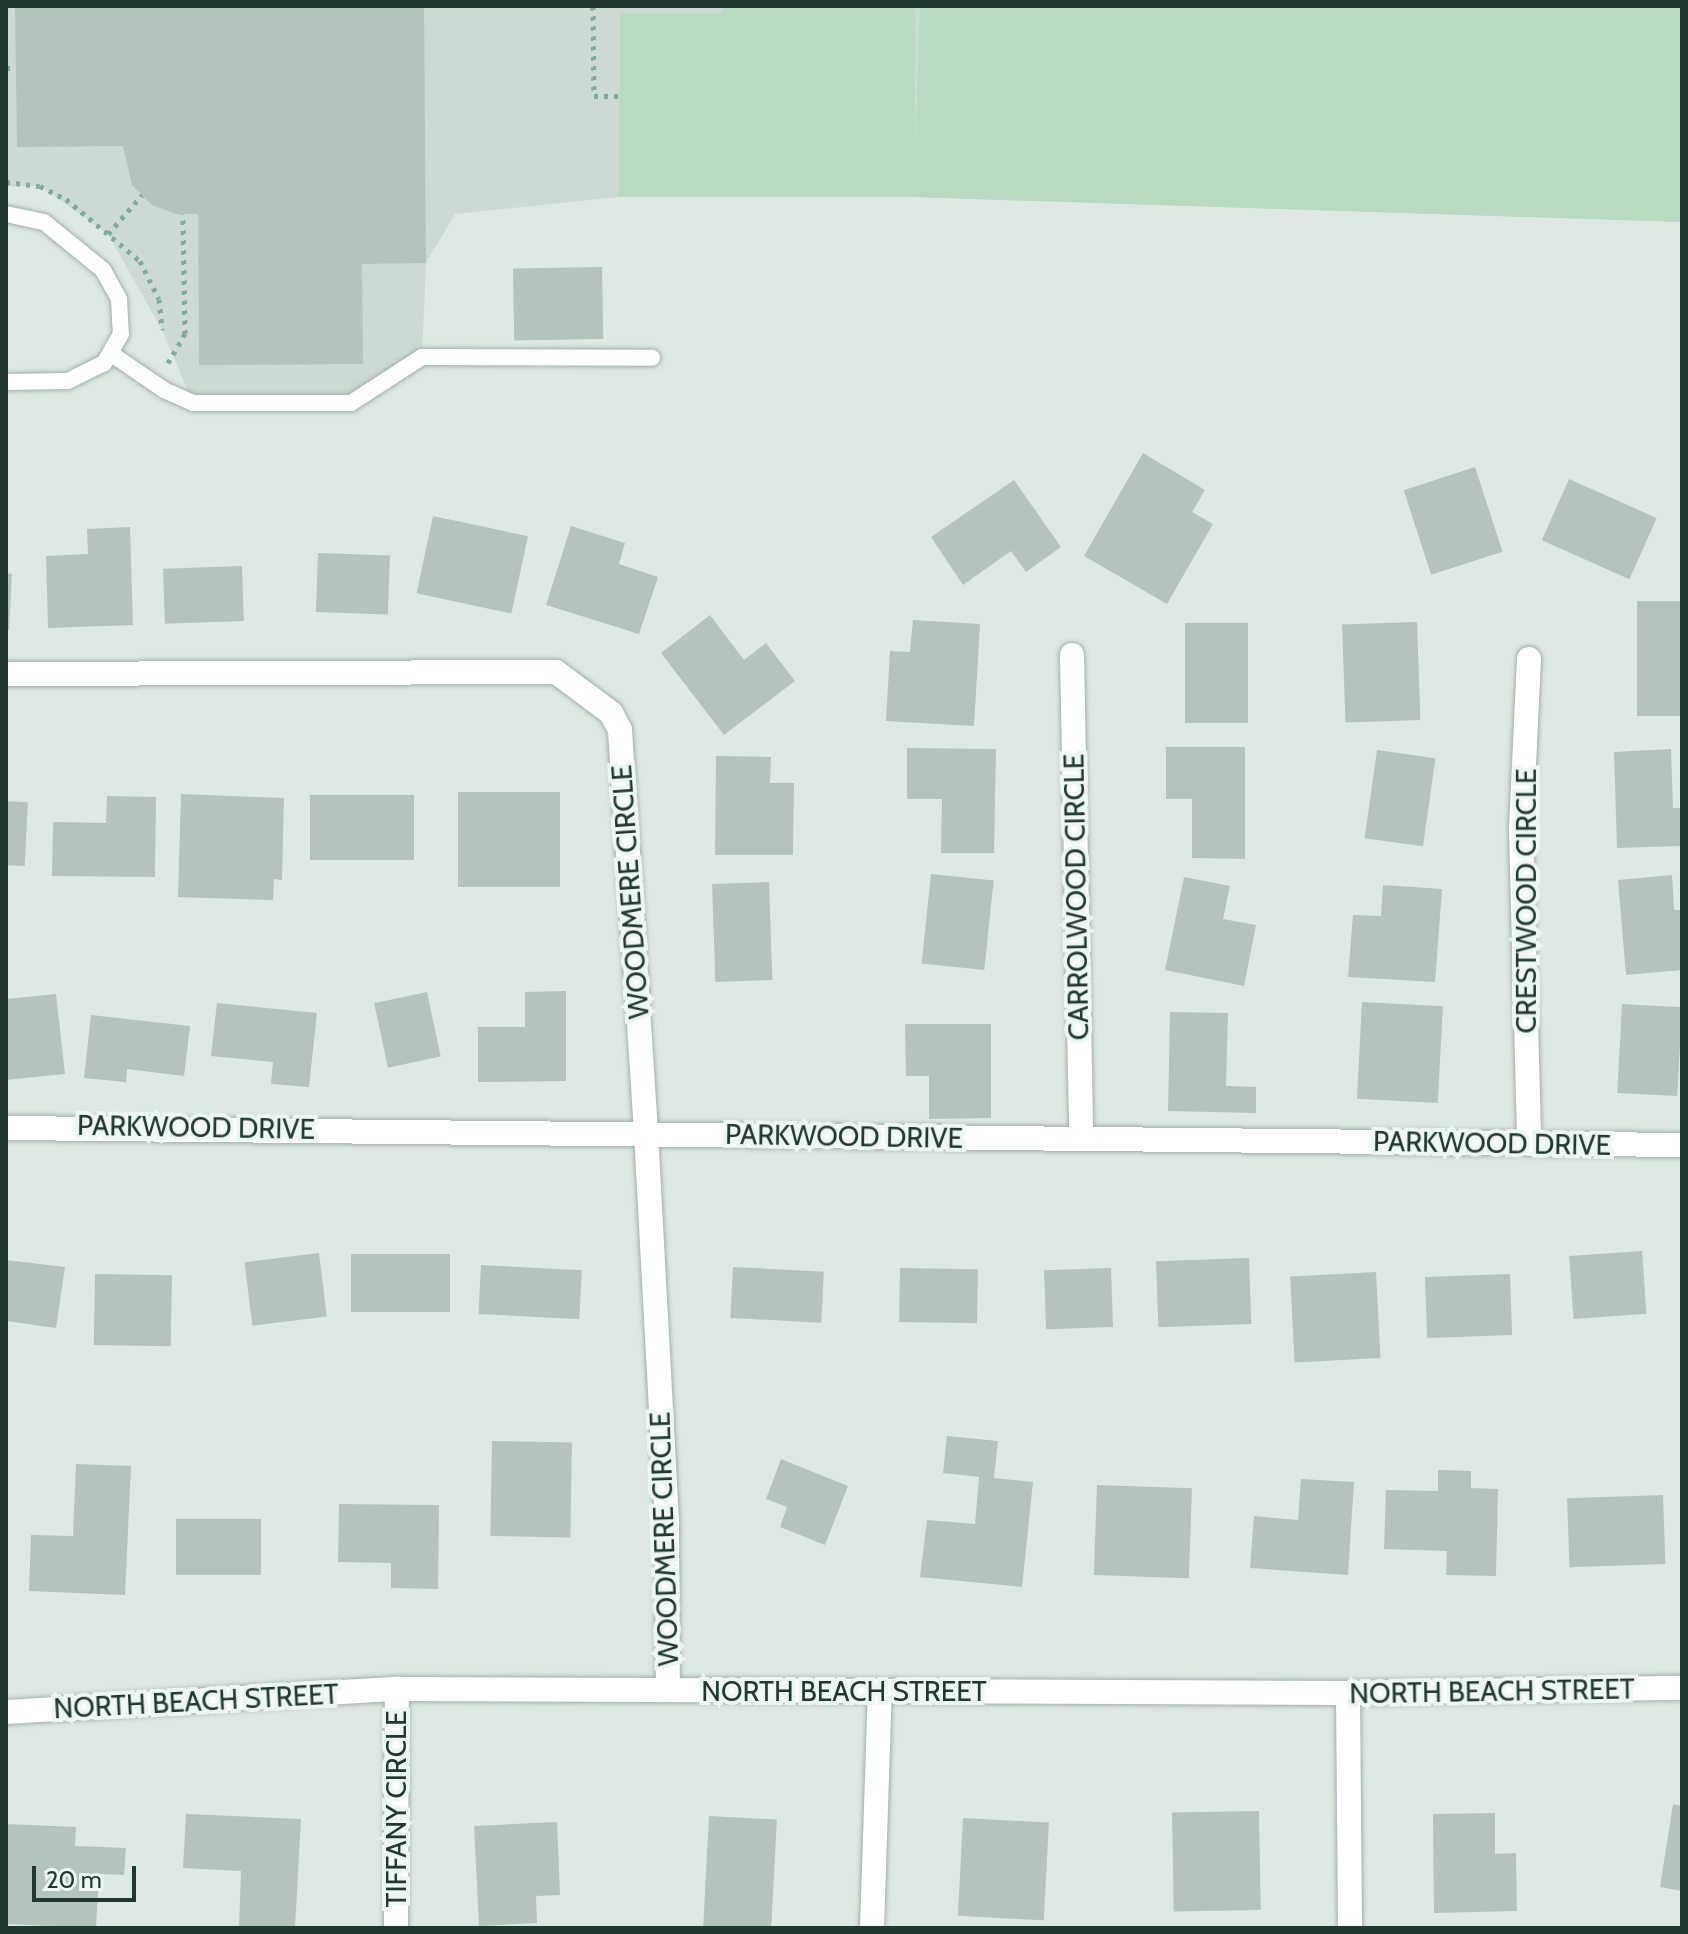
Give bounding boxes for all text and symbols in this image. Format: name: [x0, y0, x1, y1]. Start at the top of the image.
street label: CARROLWOOD CIRCLE: [1057, 753, 1095, 1041]
street label: WOODMERE CIRCLE: [604, 764, 656, 1020]
street label: CRESTWOOD CIRCLE: [1509, 768, 1543, 1034]
street label: PARKWOOD DRIVE: [77, 1108, 315, 1146]
street label: PARKWOOD DRIVE: [725, 1117, 963, 1155]
street label: PARKWOOD DRIVE: [1373, 1124, 1611, 1162]
street label: WOODMERE CIRCLE: [643, 1411, 685, 1667]
street label: NORTH BEACH STREET: [1349, 1672, 1635, 1710]
street label: NORTH BEACH STREET: [701, 1674, 987, 1708]
street label: NORTH BEACH STREET: [53, 1677, 339, 1725]
street label: TIFFANY CIRCLE: [379, 1710, 413, 1908]
scale bar: [36, 1850, 140, 1900]
text: 20 m: [46, 1865, 102, 1894]

